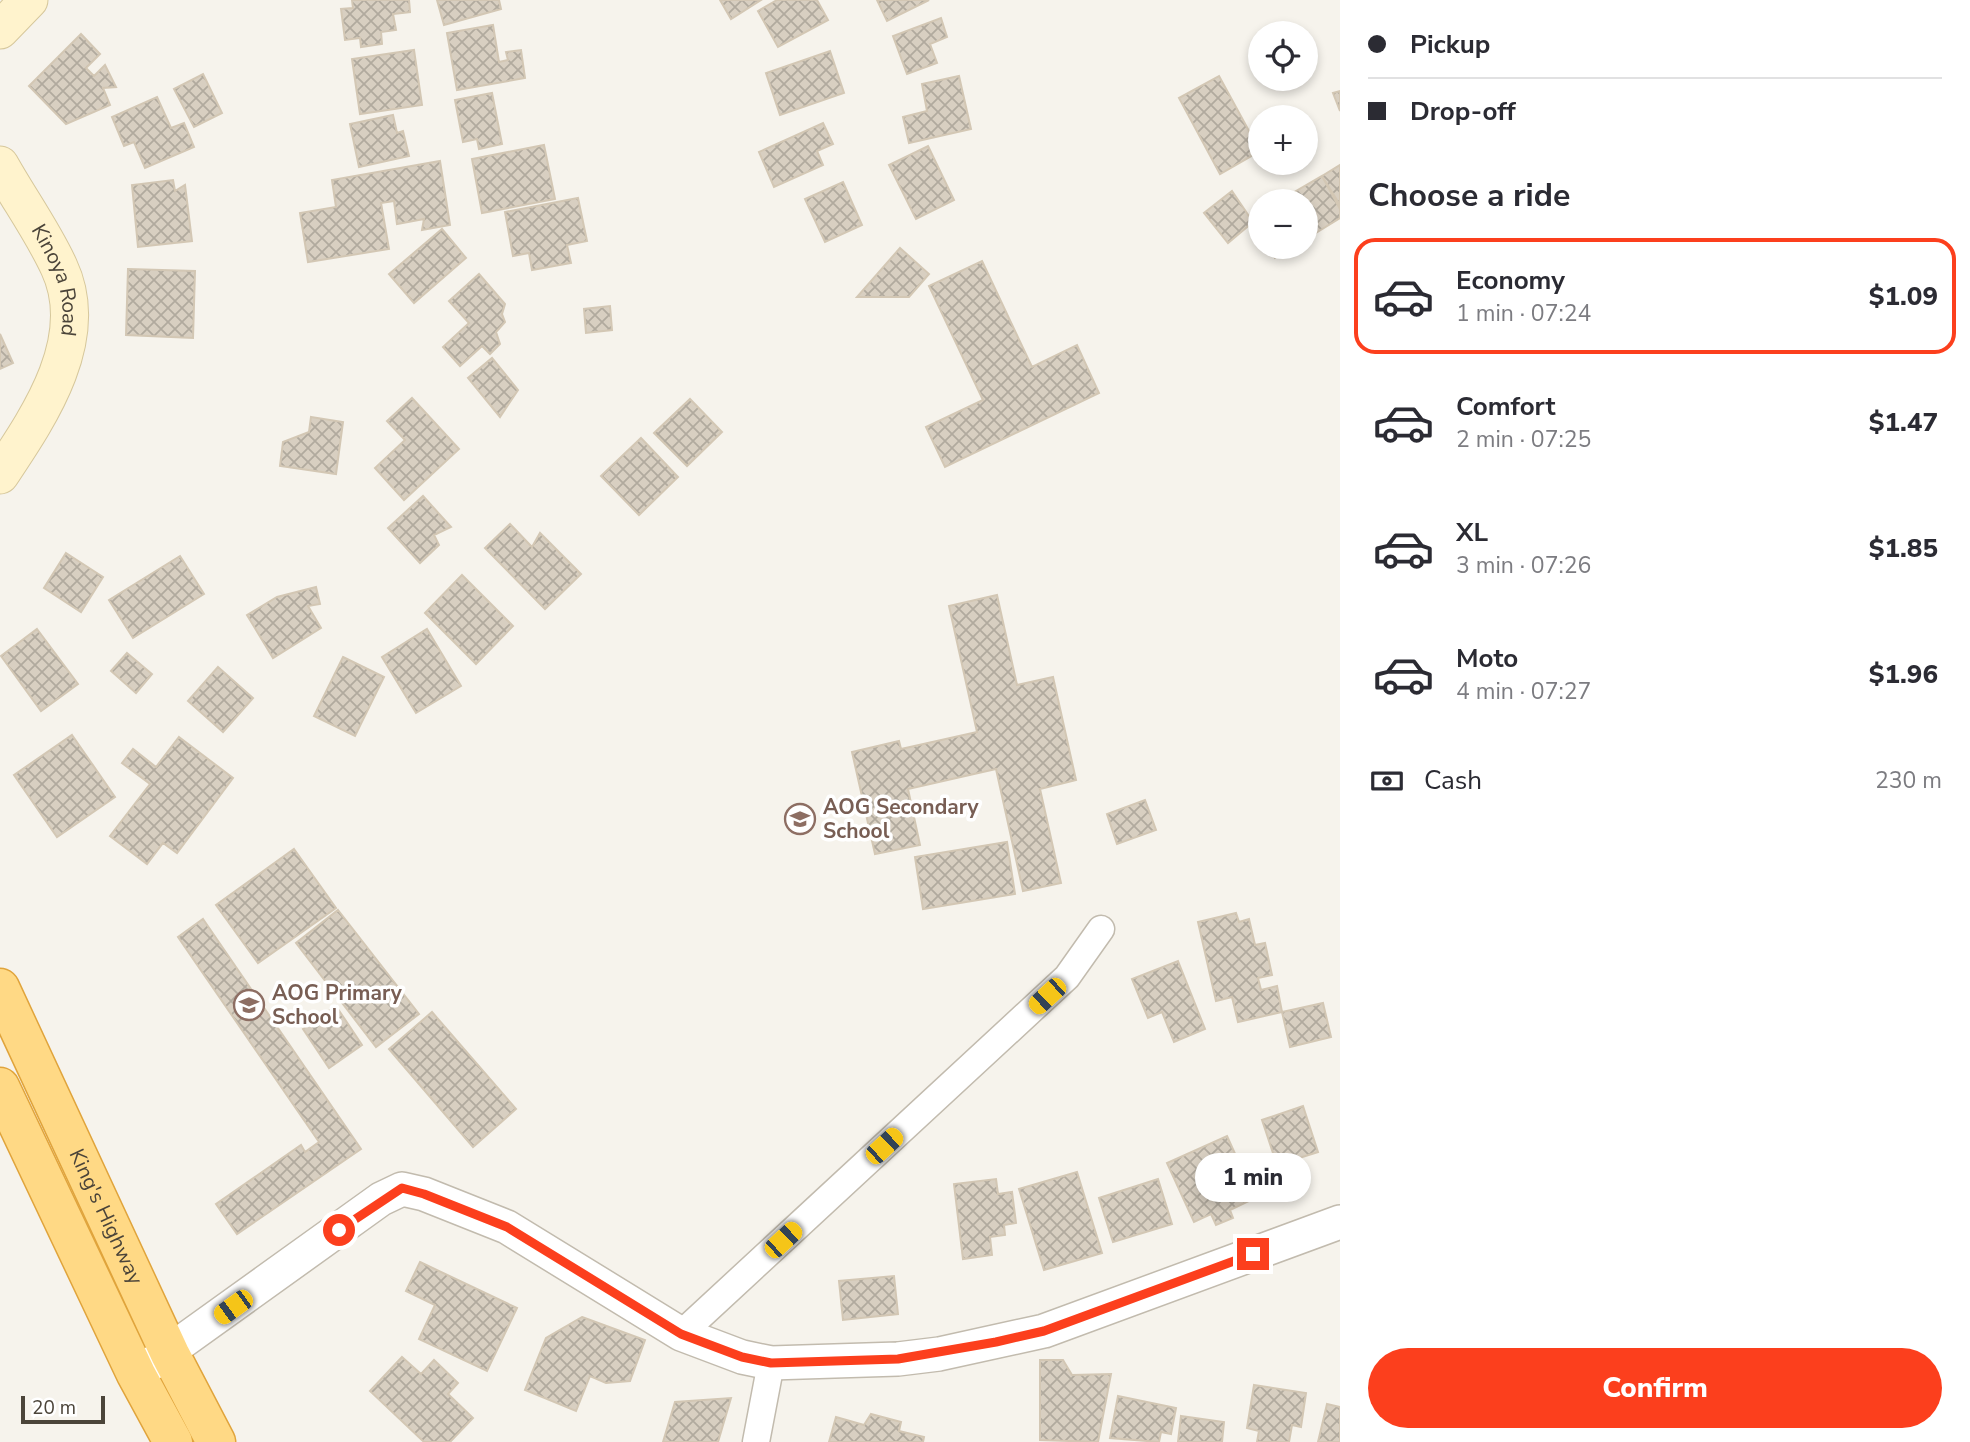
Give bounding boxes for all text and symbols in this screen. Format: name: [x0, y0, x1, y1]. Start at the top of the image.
map controls: [1248, 21, 1318, 259]
button: locate: [1248, 21, 1318, 91]
text: Pickup: [1410, 27, 1490, 62]
text: Drop-off: [1410, 94, 1516, 129]
button: +: [1248, 105, 1318, 175]
text: Choose a ride: [1368, 174, 1570, 217]
button: −: [1248, 189, 1318, 259]
street label: Kinoya Road: [25, 219, 84, 338]
text: Economy: [1456, 263, 1565, 298]
icon: car: [1372, 265, 1435, 328]
text: $1.09: [1869, 279, 1938, 314]
text: 1 min · 07:24: [1456, 298, 1591, 329]
text: Comfort: [1456, 389, 1556, 424]
icon: car: [1372, 391, 1435, 454]
text: $1.47: [1869, 405, 1938, 440]
text: 2 min · 07:25: [1456, 424, 1591, 455]
text: XL: [1456, 515, 1488, 550]
icon: car: [1372, 517, 1435, 580]
text: $1.85: [1869, 531, 1938, 566]
text: 3 min · 07:26: [1456, 550, 1591, 581]
text: Moto: [1456, 641, 1518, 676]
icon: car: [1372, 643, 1435, 706]
text: $1.96: [1869, 657, 1938, 692]
text: 4 min · 07:27: [1456, 676, 1591, 707]
icon: cash: [1368, 762, 1406, 800]
text: Cash: [1424, 763, 1482, 798]
text: 230 m: [1875, 765, 1942, 796]
place label: AOG Secondary School: [823, 793, 980, 845]
school or university icon: AOG Secondary School: [783, 802, 817, 836]
car: [1025, 974, 1070, 1018]
place label: AOG Primary School: [272, 979, 403, 1031]
school or university icon: AOG Primary School: [232, 988, 266, 1022]
car: [862, 1124, 907, 1168]
street label: King's Highway: [63, 1144, 150, 1289]
callout: 1 min: [1195, 1152, 1311, 1202]
text: 1 min: [1223, 1162, 1283, 1193]
route start: [323, 1214, 355, 1246]
car: [761, 1218, 806, 1262]
route end: [1237, 1238, 1269, 1270]
car: [210, 1286, 257, 1328]
button: Confirm: [1368, 1348, 1942, 1428]
scale bar: [21, 1393, 105, 1425]
text: 20 m: [32, 1395, 76, 1421]

